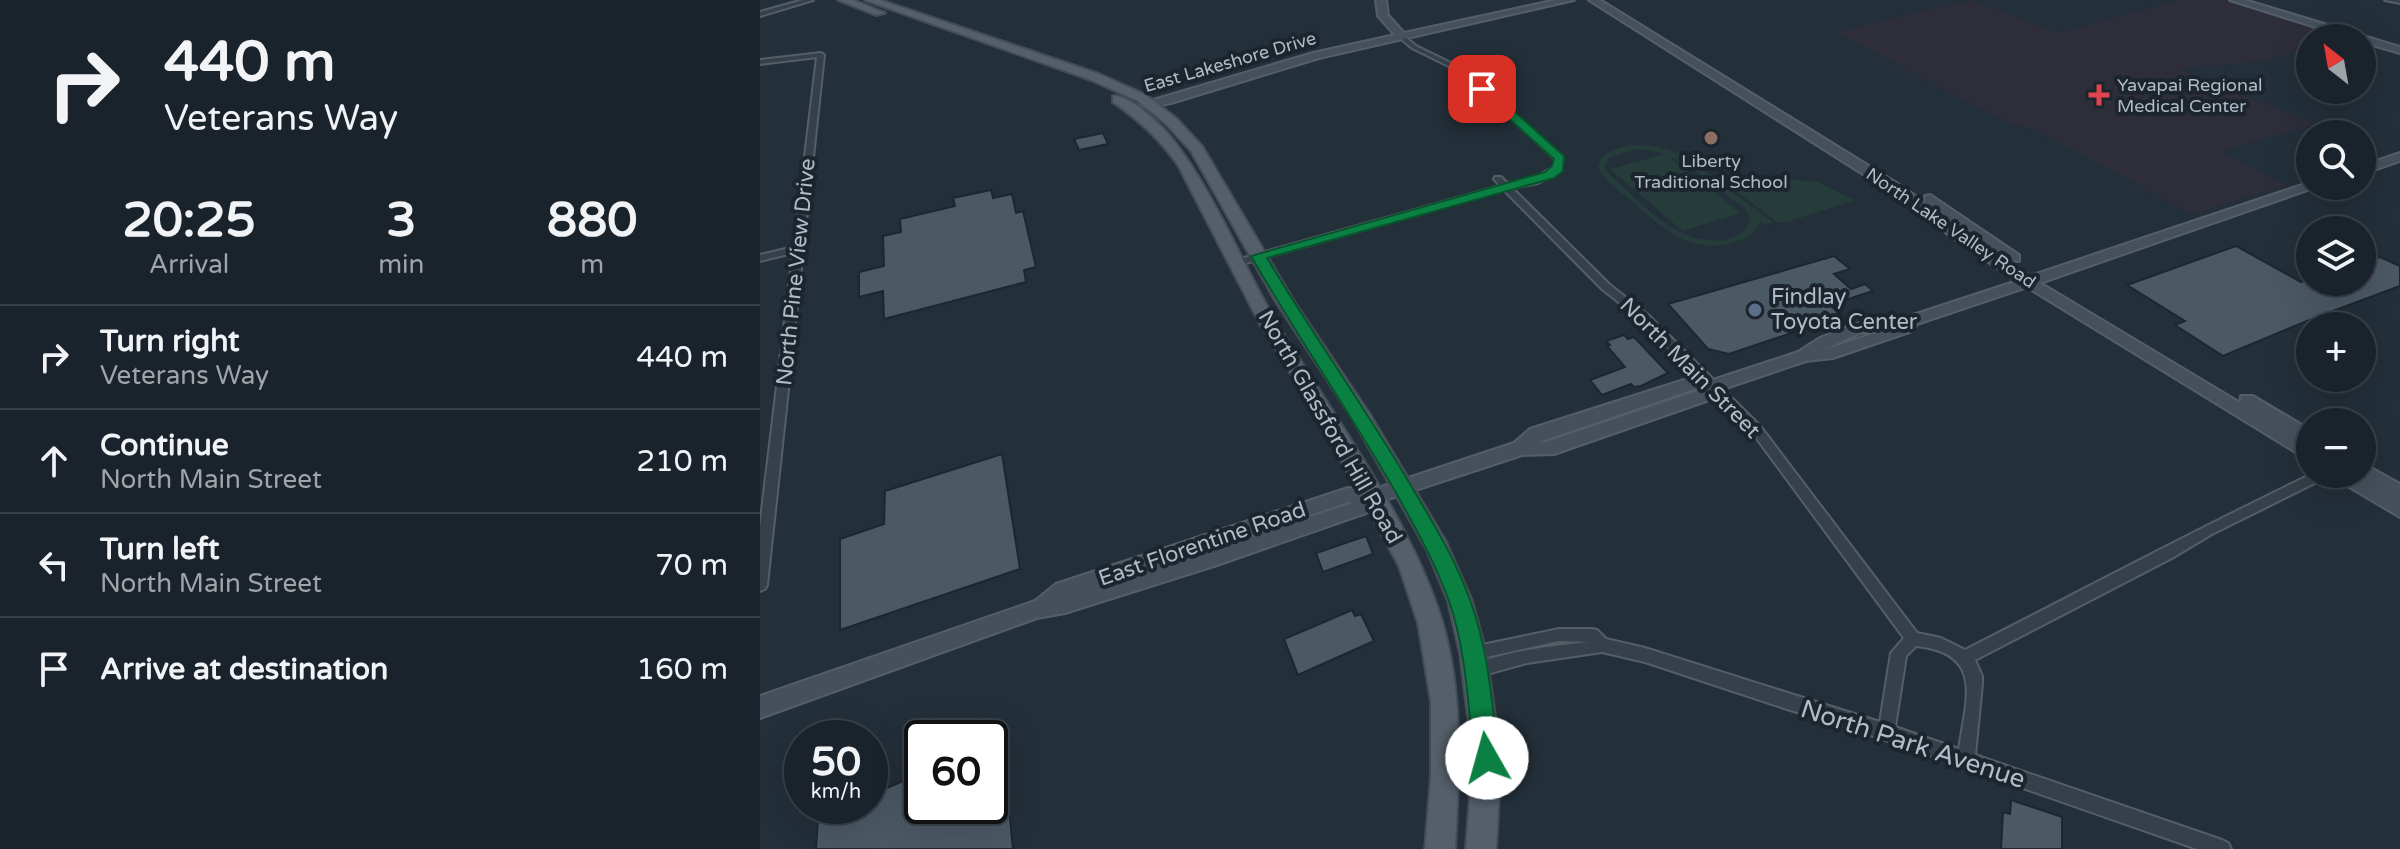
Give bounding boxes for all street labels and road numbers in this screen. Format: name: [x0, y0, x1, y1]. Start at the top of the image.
street label: East Lakeshore Drive: [1141, 27, 1319, 97]
street label: North Pine View Drive: [771, 157, 821, 387]
street label: North Lake Valley Road: [1862, 163, 2040, 293]
street label: North Main Street: [1614, 292, 1766, 444]
street label: North Glassford Hill Road: [1252, 306, 1408, 548]
street label: East Florentine Road: [1095, 496, 1309, 592]
street label: North Park Avenue: [1797, 693, 2029, 795]

